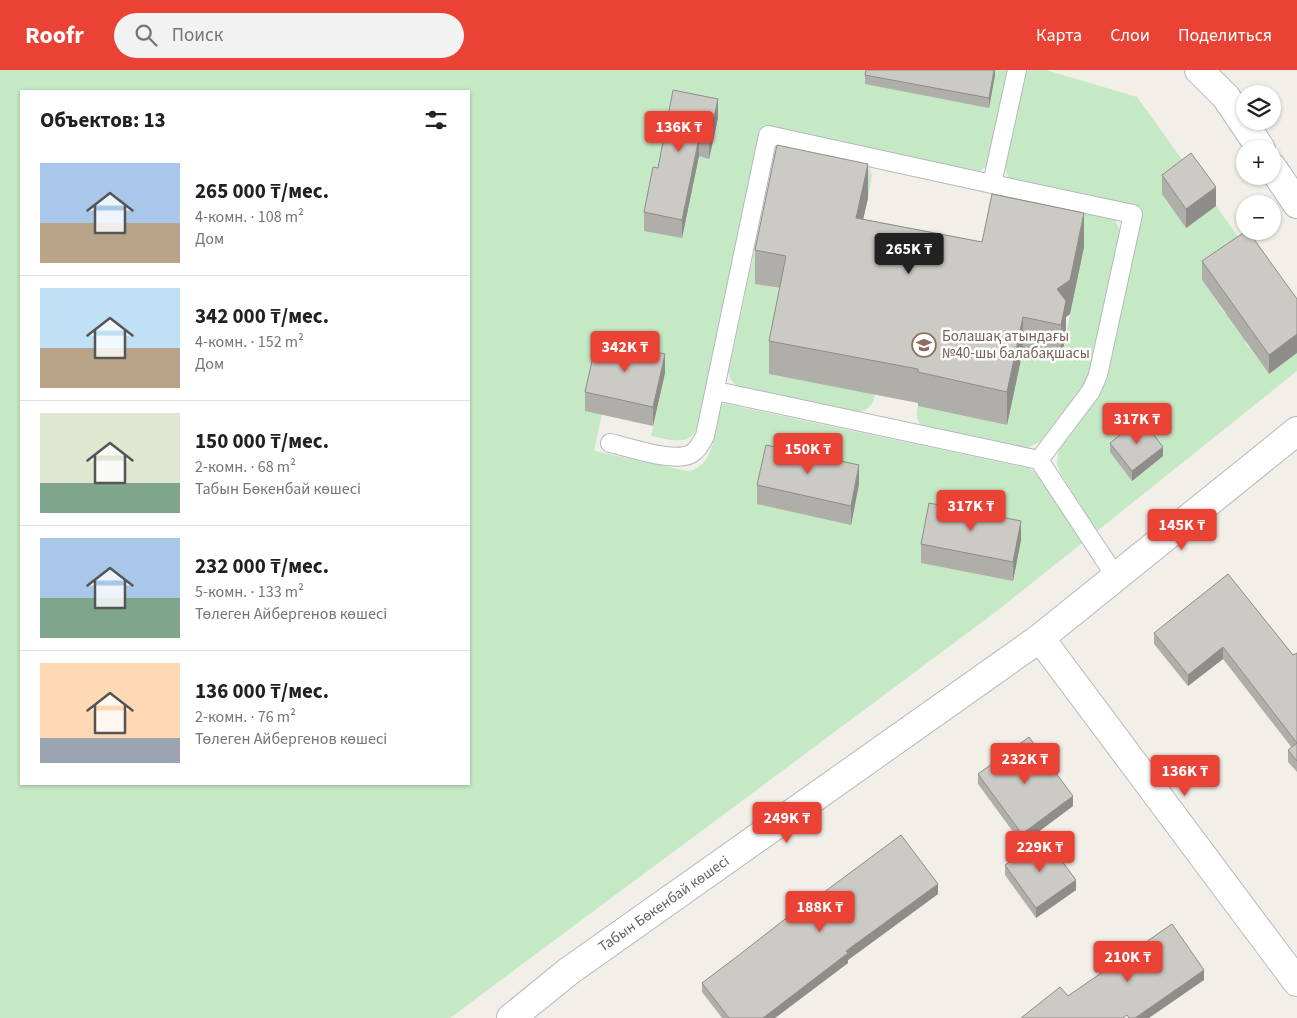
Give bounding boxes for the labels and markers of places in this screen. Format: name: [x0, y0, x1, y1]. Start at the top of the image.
pin: 136K ₸: [638, 111, 720, 153]
pin: 265K ₸: [868, 232, 950, 275]
place label: Болашақ атындағы №40-шы балабақшасы: [942, 326, 1090, 364]
pin: 342K ₸: [584, 330, 666, 373]
school or university icon: Болашақ атындағы №40-шы балабақшасы: [911, 332, 937, 358]
pin: 317K ₸: [1096, 402, 1178, 445]
pin: 150K ₸: [767, 432, 849, 475]
pin: 317K ₸: [930, 490, 1012, 532]
pin: 145K ₸: [1141, 508, 1223, 551]
pin: 232K ₸: [984, 742, 1066, 785]
pin: 136K ₸: [1144, 754, 1226, 797]
pin: 249K ₸: [746, 802, 828, 844]
pin: 229K ₸: [999, 830, 1081, 873]
pin: 188K ₸: [779, 890, 861, 933]
pin: 210K ₸: [1087, 940, 1169, 983]

